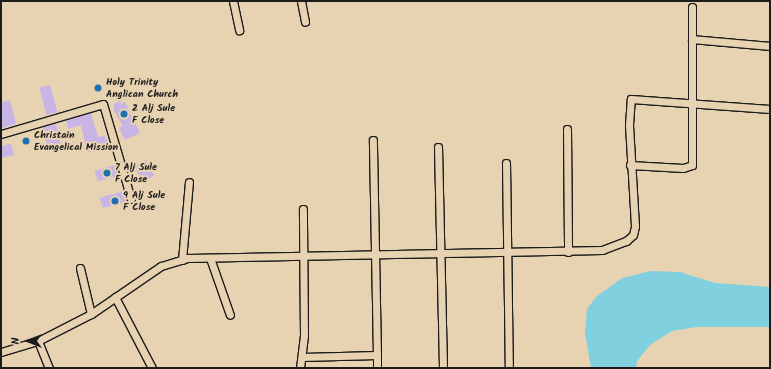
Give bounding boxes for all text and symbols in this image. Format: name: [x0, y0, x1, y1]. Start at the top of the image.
place label: Holy Trinity Anglican Church: [106, 76, 178, 100]
marker: Holy Trinity Anglican Church: [93, 83, 103, 93]
place label: 2 Alj Sule F Close: [132, 102, 175, 126]
marker: 2 Alj Sule F Close: [119, 109, 129, 119]
place label: Christain Evangelical Mission: [34, 129, 118, 152]
marker: Christain Evangelical Mission: [21, 136, 31, 146]
place label: 7 Alj Sule F Close: [115, 161, 157, 184]
marker: 7 Alj Sule F Close: [102, 168, 112, 178]
place label: 9 Alj Sule F Close: [123, 189, 165, 212]
marker: 9 Alj Sule F Close: [110, 196, 120, 206]
north arrow: [8, 321, 48, 361]
text: N: [7, 338, 25, 344]

